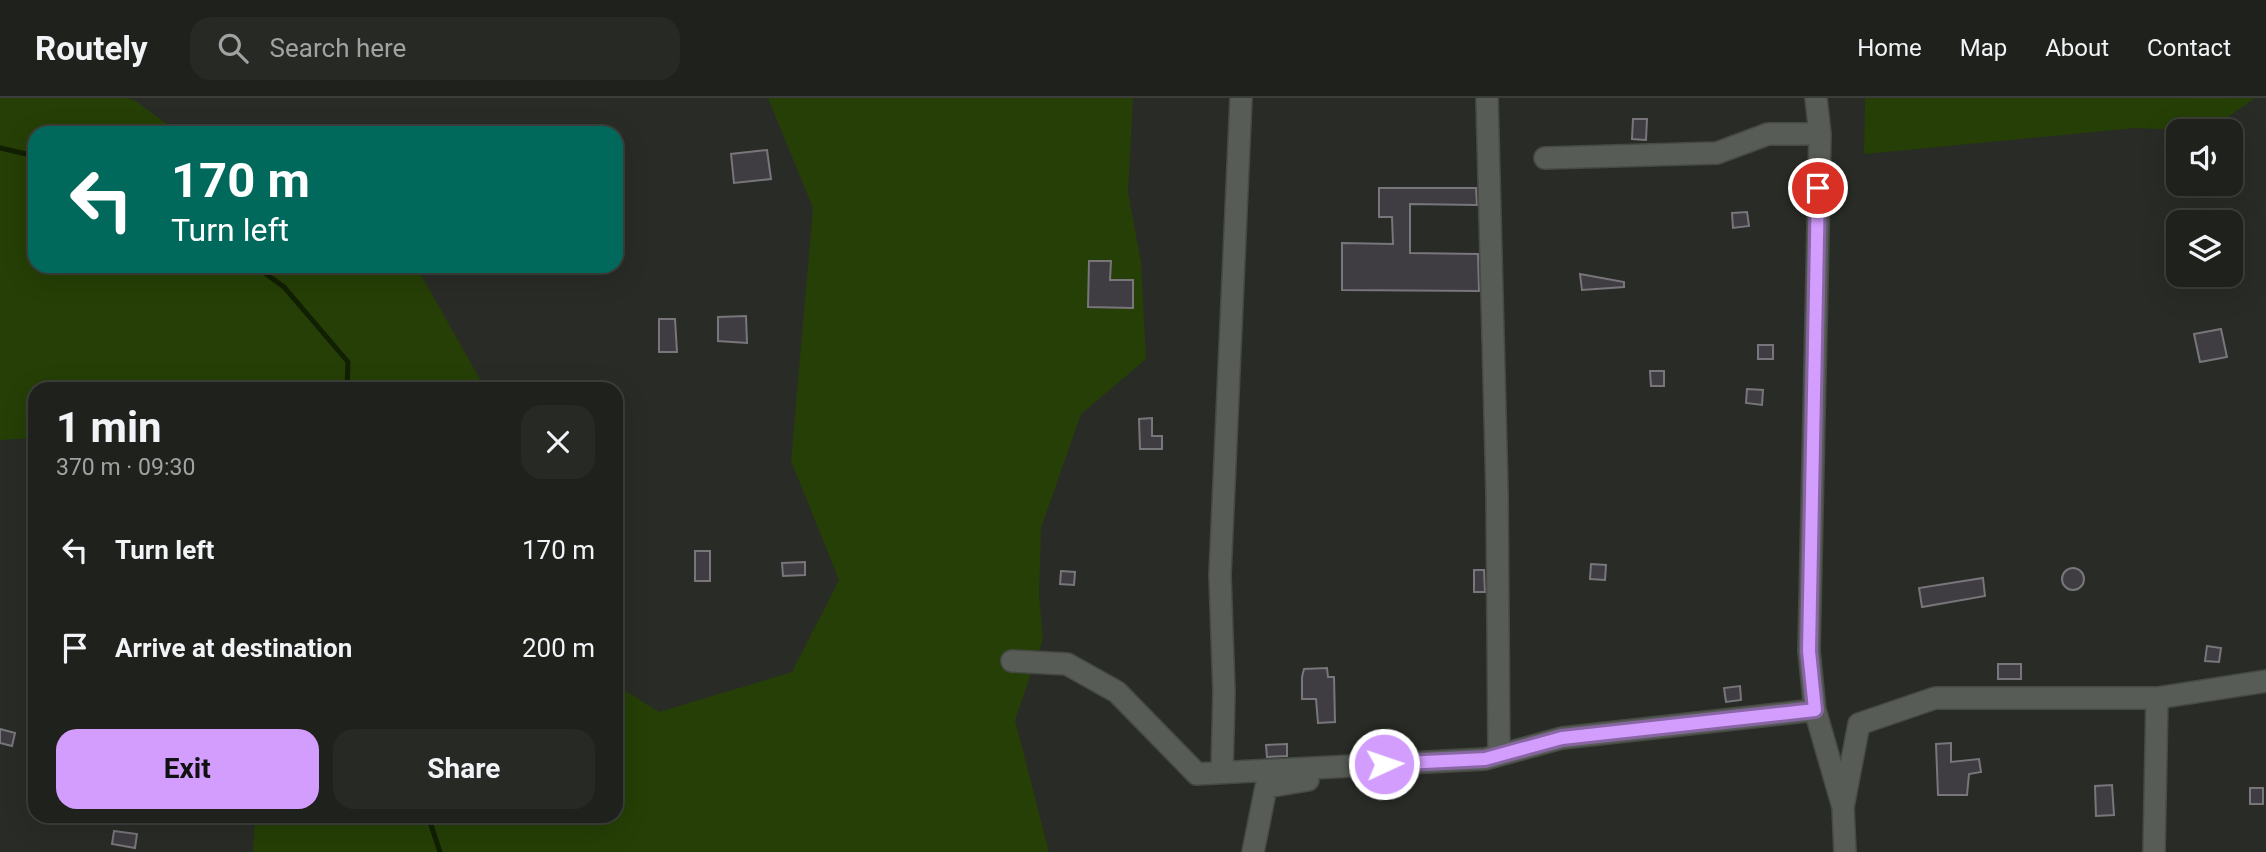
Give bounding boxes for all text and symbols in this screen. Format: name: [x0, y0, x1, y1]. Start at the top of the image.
search box: [190, 17, 680, 80]
text: Routely: [35, 29, 148, 68]
icon: search: [214, 29, 252, 67]
text: Search here: [270, 33, 406, 63]
text: Home: [1857, 34, 1922, 62]
text: Map: [1960, 34, 2007, 62]
text: About: [2045, 34, 2109, 62]
text: Contact: [2147, 34, 2231, 62]
map controls: [2166, 119, 2243, 287]
button: sound: [2166, 119, 2243, 196]
text: 170 m: [171, 152, 310, 209]
icon: left: [56, 154, 147, 245]
pin: [1788, 158, 1848, 218]
icon: arrive: [1799, 169, 1837, 207]
button: layers: [2166, 210, 2243, 287]
text: Turn left: [171, 211, 289, 249]
text: 1 min: [56, 403, 162, 452]
button: close: [521, 405, 595, 479]
text: 370 m · 09:30: [56, 454, 195, 481]
icon: left: [56, 531, 94, 569]
text: Turn left: [115, 535, 214, 565]
text: 170 m: [522, 535, 595, 565]
icon: arrive: [56, 629, 94, 667]
text: Arrive at destination: [115, 633, 352, 663]
text: 200 m: [522, 633, 595, 663]
position arrow: [1347, 727, 1421, 801]
button: Exit: [56, 729, 319, 809]
button: Share: [333, 729, 595, 809]

